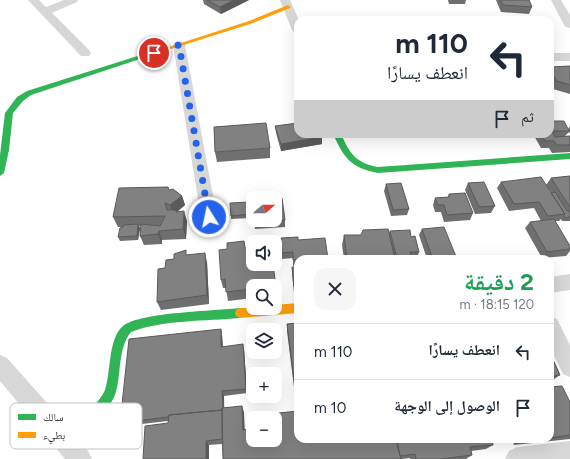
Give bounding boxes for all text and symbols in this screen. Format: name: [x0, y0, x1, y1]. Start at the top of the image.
text: 110 m: [395, 26, 468, 60]
icon: left: [482, 32, 534, 84]
pin: [137, 36, 171, 70]
icon: arrive: [143, 42, 165, 64]
text: انعطف يسارًا: [387, 62, 468, 84]
icon: arrive: [491, 108, 513, 130]
text: ثم: [521, 108, 534, 126]
north arrow: [246, 191, 282, 227]
map controls: [246, 191, 282, 447]
position arrow: [188, 196, 230, 238]
button: sound: [246, 235, 282, 271]
text: 2 دقيقة: [464, 267, 534, 296]
button: close: [314, 268, 356, 310]
button: search: [246, 279, 282, 315]
text: 120 m · 18:15: [460, 297, 534, 312]
button: layers: [246, 323, 282, 359]
text: انعطف يسارًا: [428, 341, 500, 359]
icon: left: [512, 341, 534, 363]
text: 110 m: [314, 343, 353, 361]
button: +: [246, 367, 282, 403]
text: الوصول إلى الوجهة: [394, 397, 500, 415]
icon: arrive: [512, 397, 534, 419]
text: 10 m: [314, 399, 346, 417]
legend: [10, 403, 142, 449]
text: سالك: [43, 411, 63, 424]
button: −: [246, 411, 282, 447]
text: بطيء: [43, 429, 65, 444]

